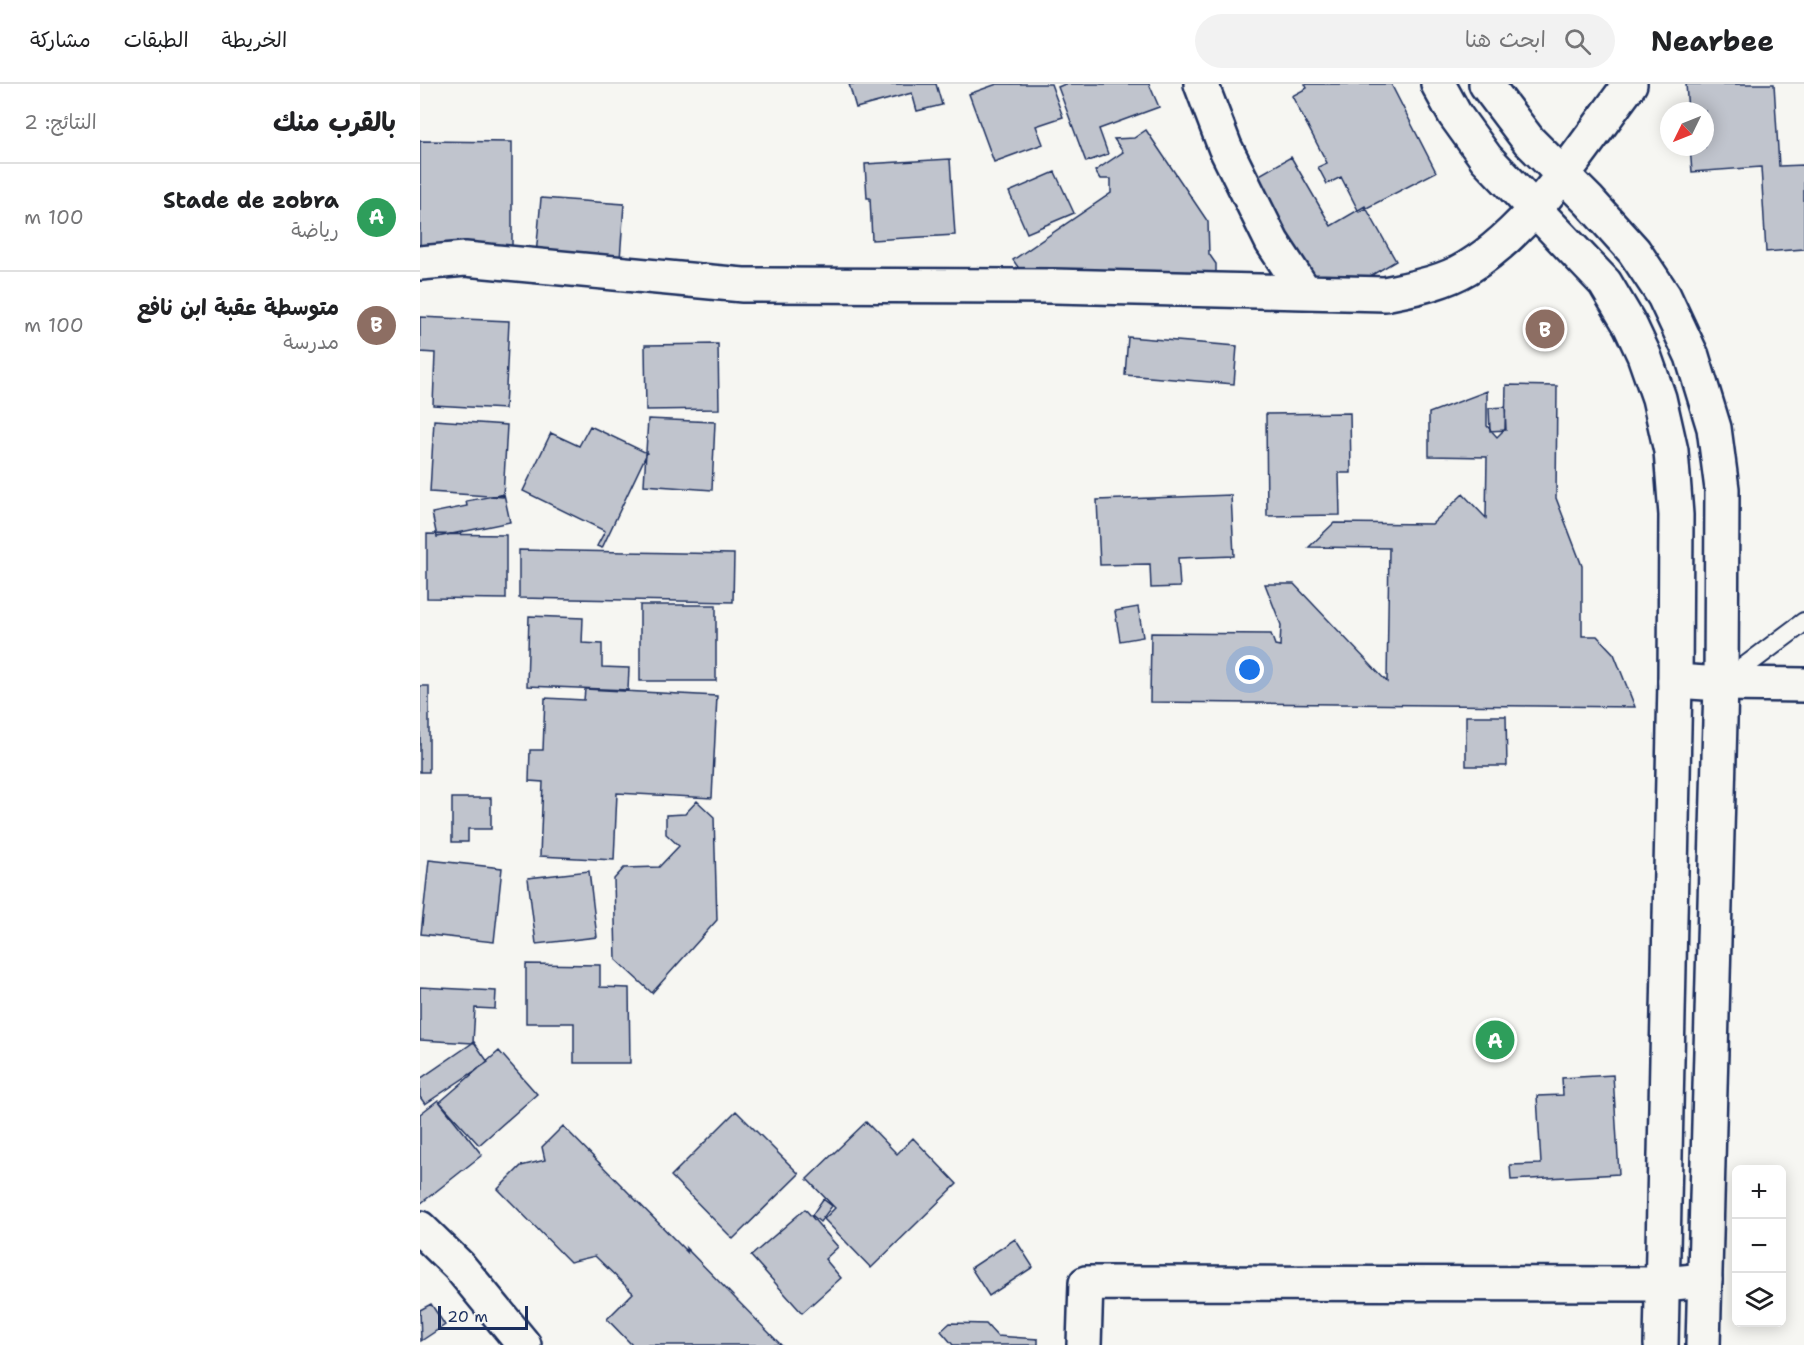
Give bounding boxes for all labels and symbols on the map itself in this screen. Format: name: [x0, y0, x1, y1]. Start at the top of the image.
north arrow: [1660, 102, 1714, 156]
pin: B: [1526, 306, 1564, 352]
your location: [1235, 655, 1264, 684]
pin: A: [1476, 1018, 1514, 1062]
scale bar: [438, 1303, 528, 1330]

